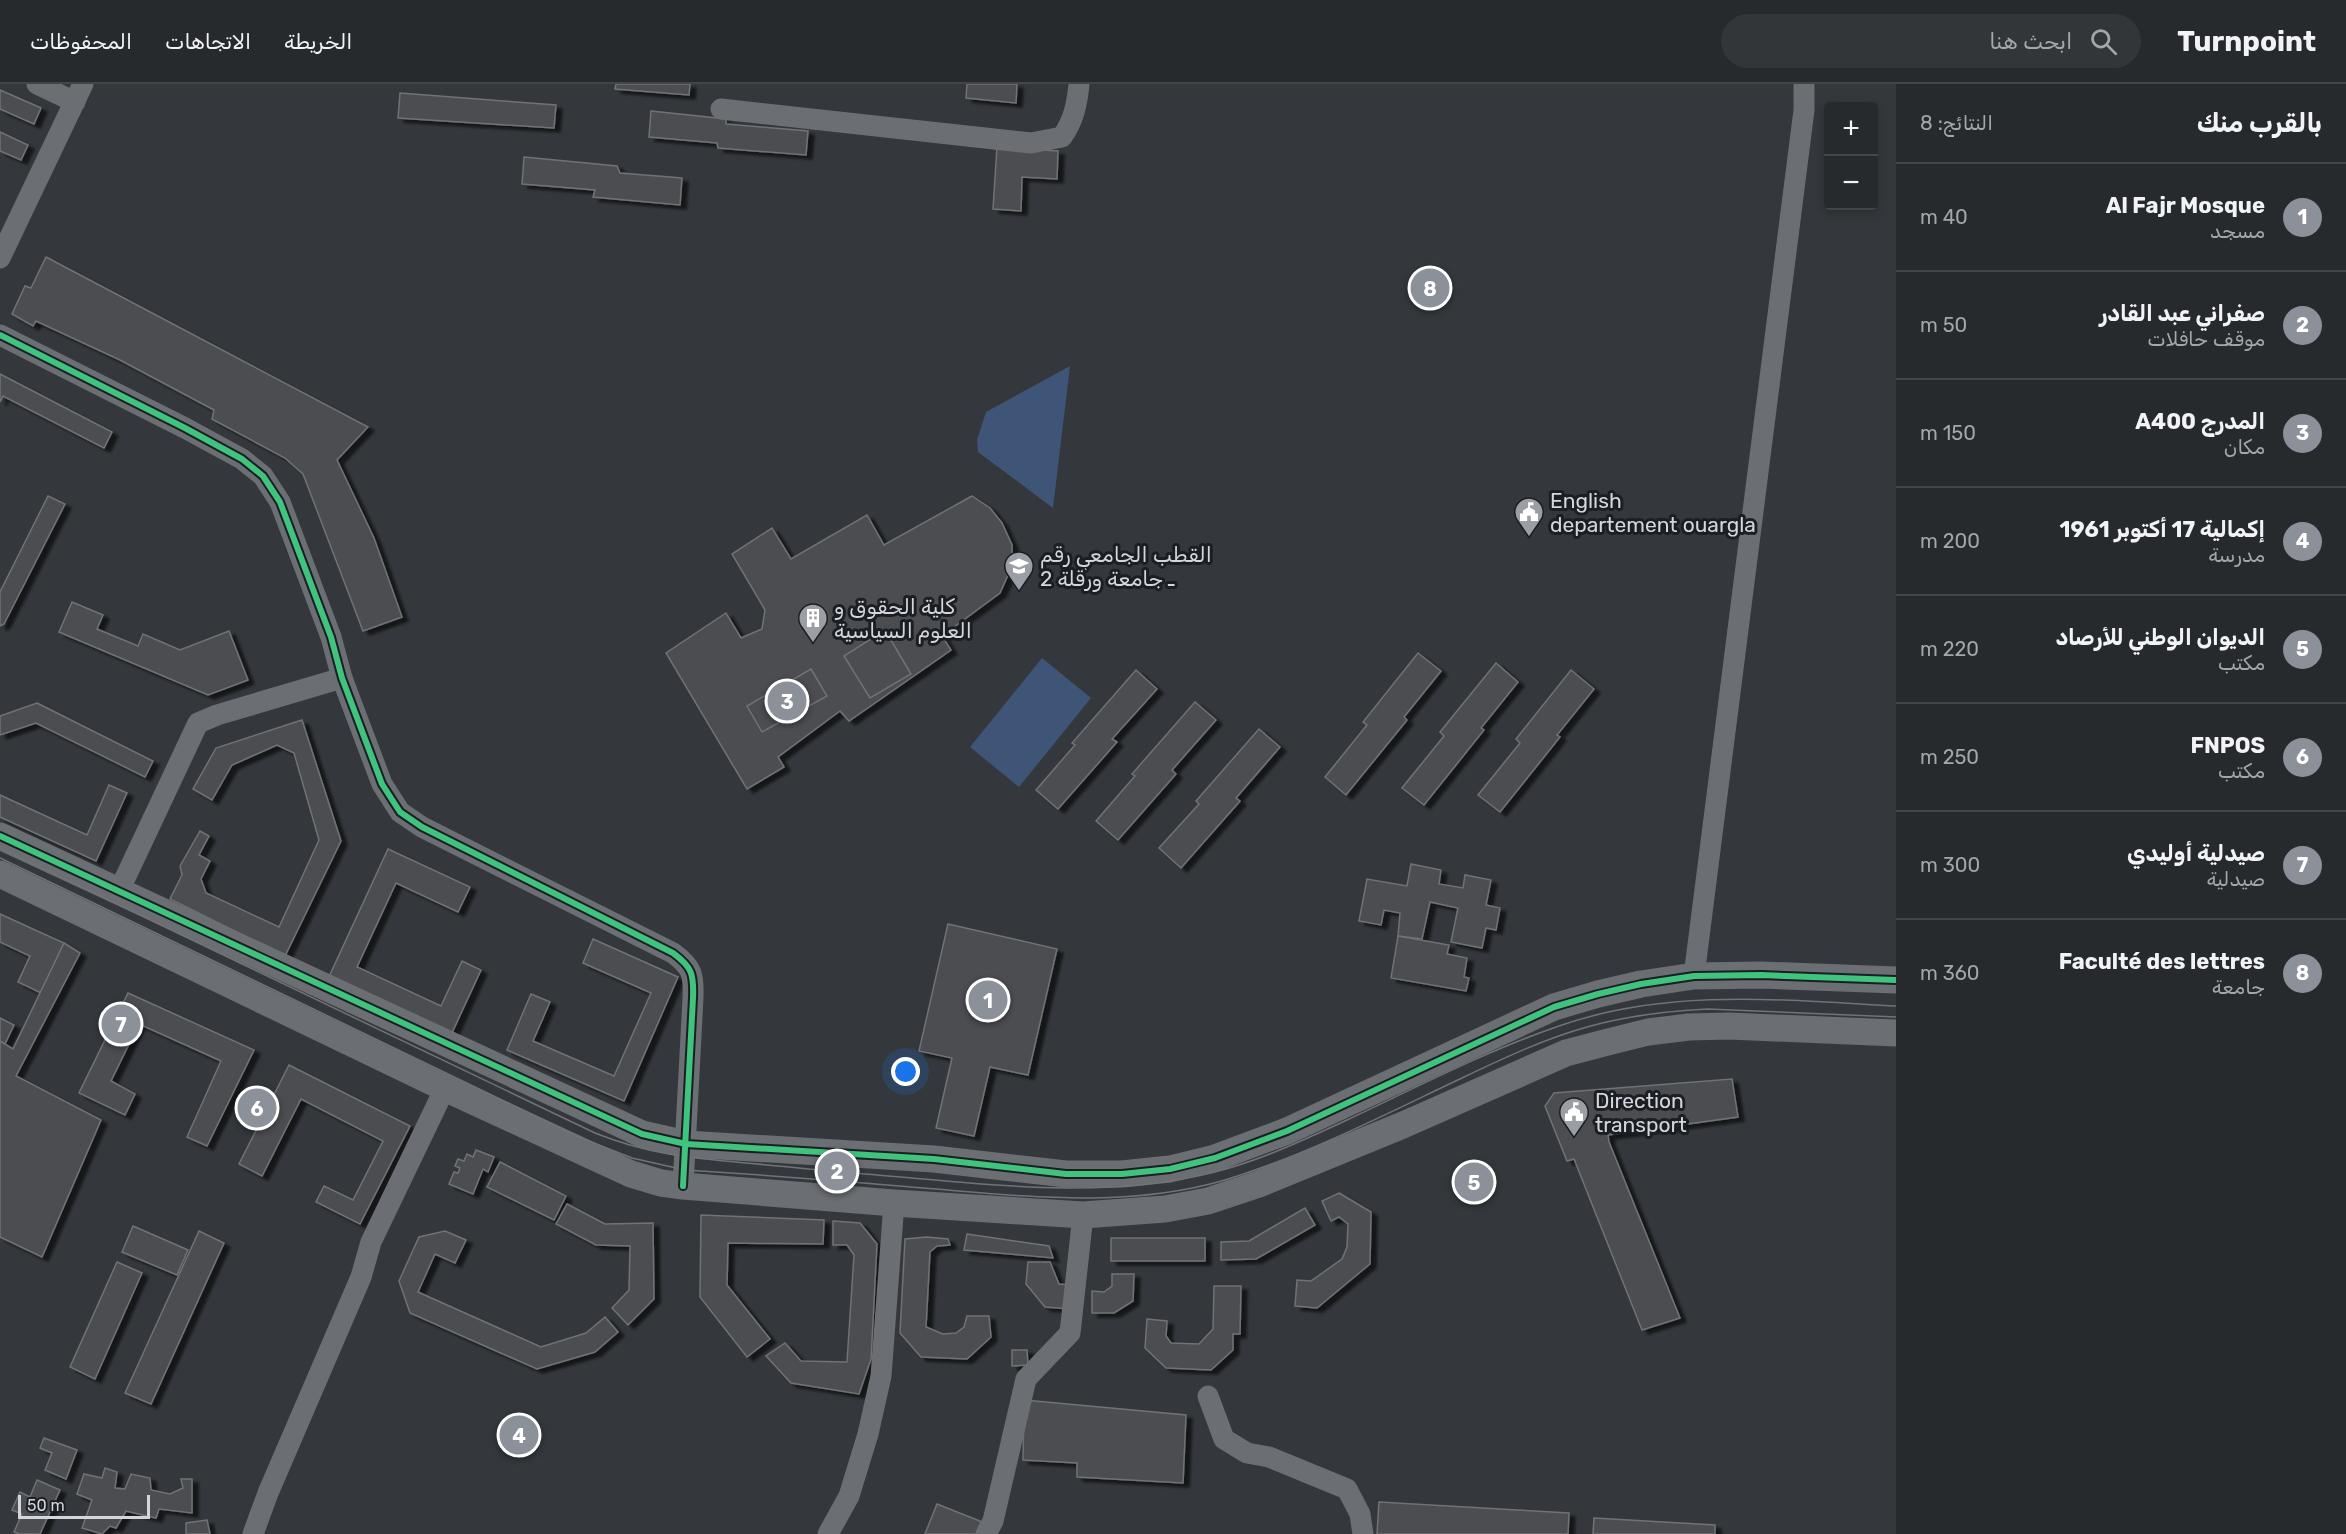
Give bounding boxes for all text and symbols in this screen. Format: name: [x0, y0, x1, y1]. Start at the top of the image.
search box: [1721, 14, 2141, 68]
icon: search: [2087, 25, 2120, 58]
text: Turnpoint: [2177, 25, 2316, 58]
text: ابحث هنا: [1989, 28, 2072, 55]
text: المحفوظات: [30, 29, 132, 54]
text: الاتجاهات: [165, 29, 251, 54]
text: الخريطة: [284, 29, 352, 54]
map controls: [1824, 102, 1878, 210]
button: +: [1824, 102, 1878, 156]
text: بالقرب منك: [2197, 108, 2322, 139]
text: النتائج: 8: [1920, 111, 1993, 135]
button: −: [1824, 156, 1878, 210]
text: Al Fajr Mosque: [2106, 192, 2265, 219]
text: 40 m: [1920, 205, 1968, 229]
text: 1: [2298, 205, 2307, 229]
text: مسجد: [2210, 219, 2265, 243]
pin: 8: [1410, 266, 1450, 310]
text: صفراني عبد القادر: [2099, 300, 2265, 327]
text: 50 m: [1920, 313, 1967, 337]
text: 2: [2296, 313, 2309, 337]
text: موقف حافلات: [2147, 327, 2265, 351]
text: المدرج A400: [2135, 408, 2265, 435]
text: 150 m: [1920, 421, 1976, 445]
text: 3: [2296, 421, 2309, 445]
text: مكان: [2224, 435, 2265, 459]
place label: English departement ouargla: [1550, 488, 1756, 537]
public building icon: English departement ouargla: [1513, 496, 1545, 538]
text: إكمالية 17 أكتوبر 1961: [2059, 516, 2265, 543]
text: 200 m: [1920, 529, 1980, 553]
text: 4: [2296, 529, 2309, 553]
place label: القطب الجامعي رقم 2 ـ جامعة ورقلة: [1040, 542, 1212, 592]
text: مدرسة: [2208, 543, 2265, 567]
school or university icon: القطب الجامعي رقم 2 ـ جامعة ورقلة: [1003, 550, 1035, 592]
place label: كلية الحقوق و العلوم السياسية: [834, 594, 972, 644]
building icon: كلية الحقوق و العلوم السياسية: [797, 602, 829, 644]
text: الديوان الوطني للأرصاد: [2055, 624, 2265, 651]
text: 220 m: [1920, 637, 1979, 661]
text: 5: [2296, 637, 2309, 661]
text: مكتب: [2218, 651, 2265, 675]
pin: 3: [768, 678, 806, 724]
text: FNPOS: [2190, 732, 2265, 759]
text: 250 m: [1920, 745, 1979, 769]
text: 6: [2296, 745, 2309, 769]
text: مكتب: [2218, 759, 2265, 783]
text: صيدلية أوليدي: [2127, 840, 2265, 867]
text: 300 m: [1920, 853, 1980, 877]
text: 7: [2297, 853, 2308, 877]
text: صيدلية: [2207, 867, 2265, 891]
text: Faculté des lettres: [2059, 948, 2265, 975]
text: 360 m: [1920, 961, 1979, 985]
text: 8: [2296, 961, 2309, 985]
text: جامعة: [2212, 975, 2265, 999]
pin: 1: [968, 978, 1008, 1022]
pin: 7: [102, 1002, 140, 1046]
your location: [891, 1057, 920, 1086]
pin: 6: [238, 1086, 276, 1130]
place label: Direction transport: [1595, 1088, 1687, 1137]
public building icon: Direction transport: [1558, 1096, 1590, 1138]
pin: 2: [818, 1148, 856, 1194]
pin: 5: [1454, 1160, 1494, 1204]
pin: 4: [500, 1412, 538, 1458]
scale bar: [18, 1492, 150, 1520]
text: 50 m: [27, 1496, 65, 1515]

